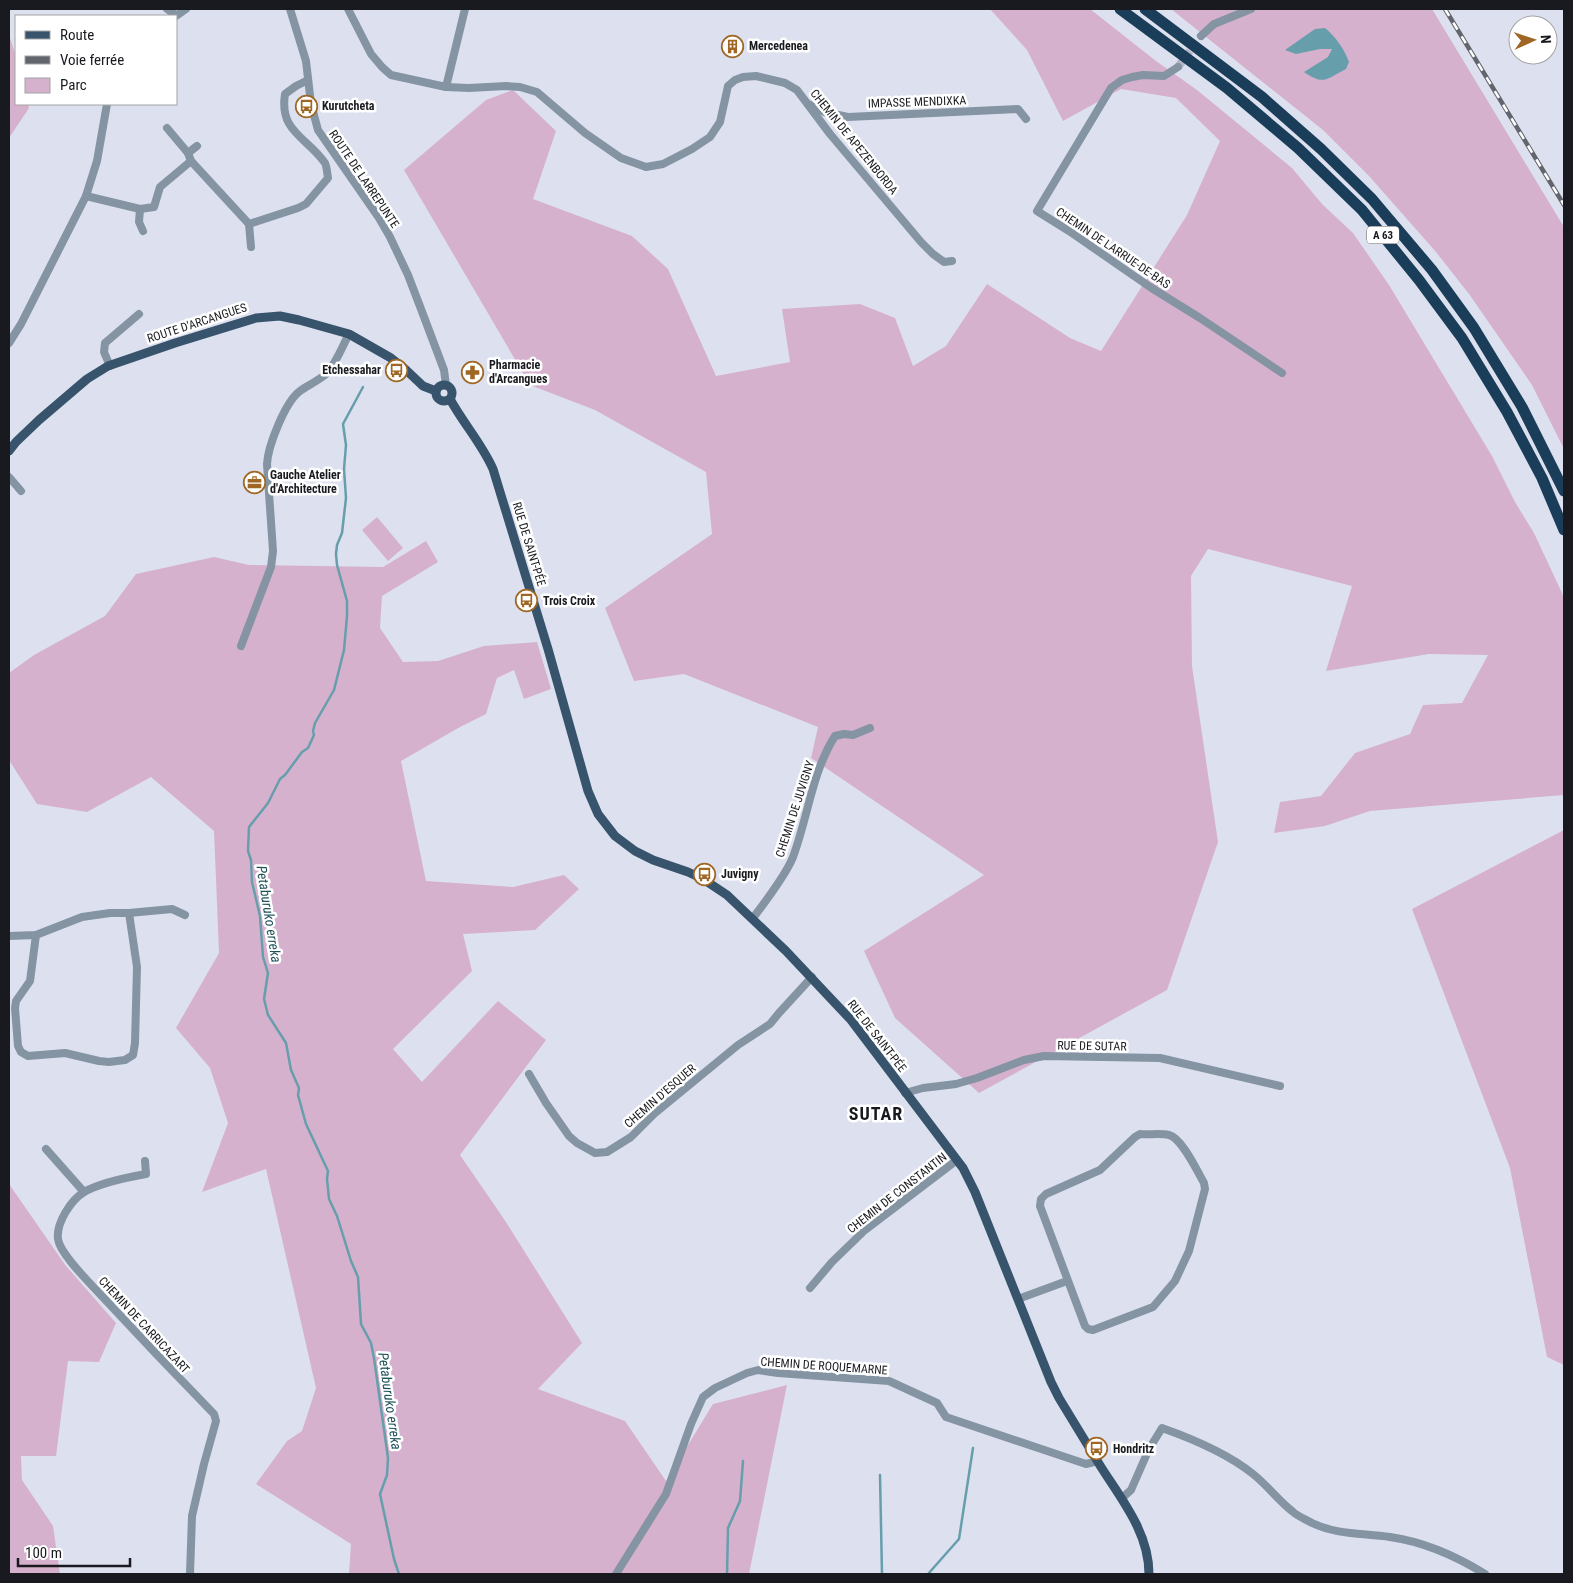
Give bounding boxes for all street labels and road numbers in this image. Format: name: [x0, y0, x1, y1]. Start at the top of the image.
street label: CHEMIN DE APEZENBORDA: [807, 87, 901, 197]
street label: IMPASSE MENDIXKA: [868, 93, 967, 111]
street label: ROUTE DE LARREPUNTE: [326, 127, 402, 231]
street label: CHEMIN DE LARRUE-DE-BAS: [1053, 205, 1173, 291]
road number: A 63: [1367, 226, 1399, 244]
street label: ROUTE D'ARCANGUES: [145, 300, 249, 346]
street label: RUE DE SAINT-PÉE: [510, 500, 549, 588]
street label: CHEMIN DE JUVIGNY: [773, 758, 817, 859]
street label: RUE DE SAINT-PÉE: [845, 997, 910, 1075]
street label: RUE DE SUTAR: [1057, 1038, 1127, 1054]
street label: CHEMIN D'ESQUER: [621, 1061, 699, 1131]
street label: CHEMIN DE CONSTANTIN: [844, 1150, 950, 1236]
street label: CHEMIN DE CARRICAZART: [96, 1274, 192, 1376]
street label: CHEMIN DE ROQUEMARNE: [760, 1355, 888, 1377]

